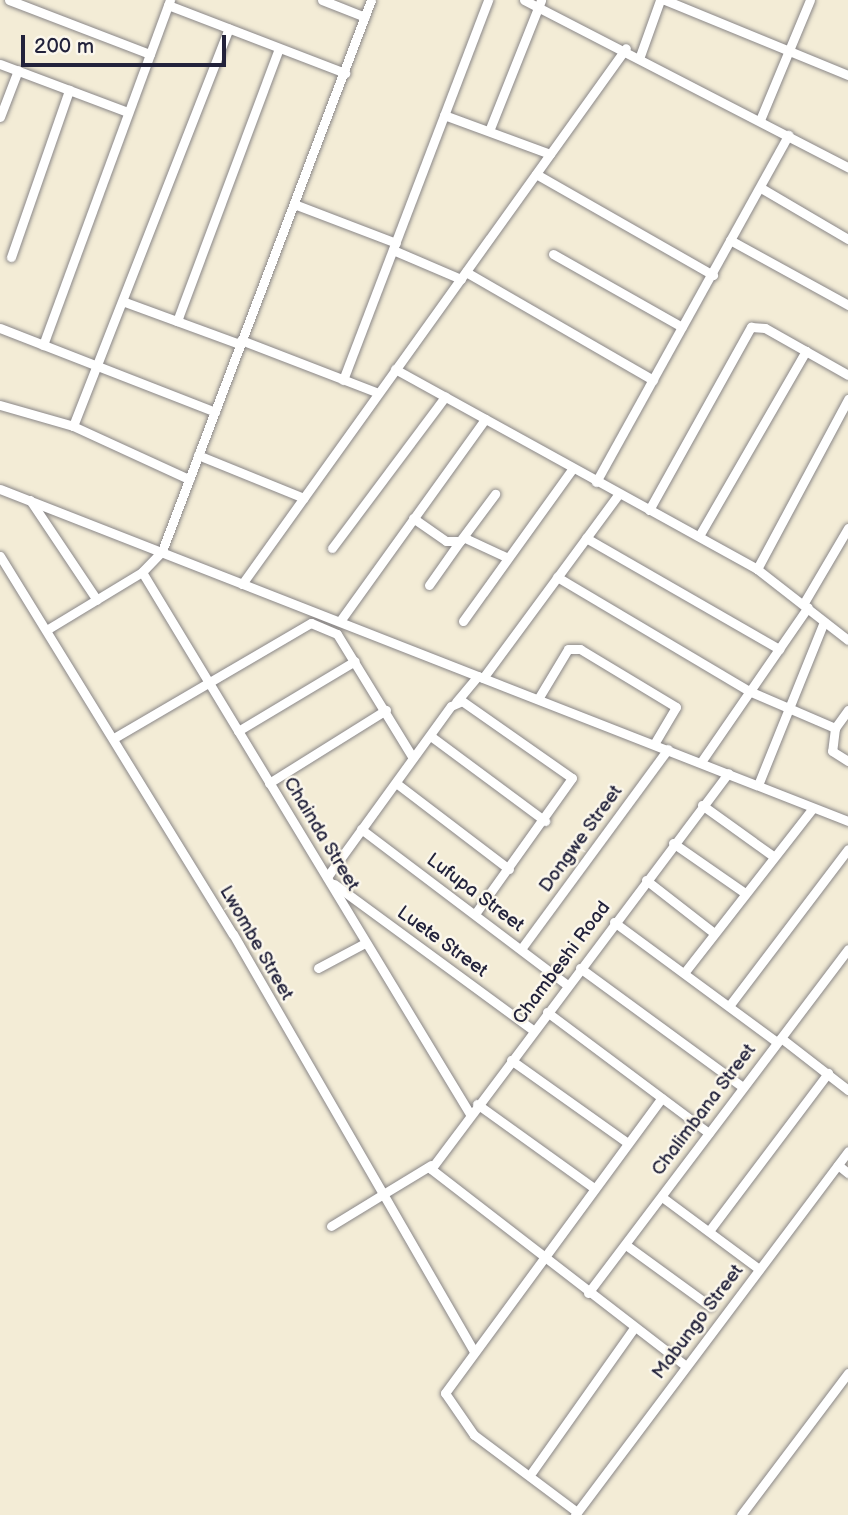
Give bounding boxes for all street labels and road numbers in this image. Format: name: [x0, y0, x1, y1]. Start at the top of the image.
street label: Chainda Street: [278, 773, 364, 895]
street label: Dongwe Street: [534, 781, 628, 897]
street label: Lufupa Street: [422, 849, 528, 937]
street label: Lwombe Street: [214, 882, 298, 1004]
street label: Chambeshi Road: [508, 897, 616, 1029]
street label: Luete Street: [392, 901, 492, 983]
street label: Chalimbana Street: [647, 1039, 761, 1181]
street label: Mabungo Street: [647, 1260, 749, 1384]

